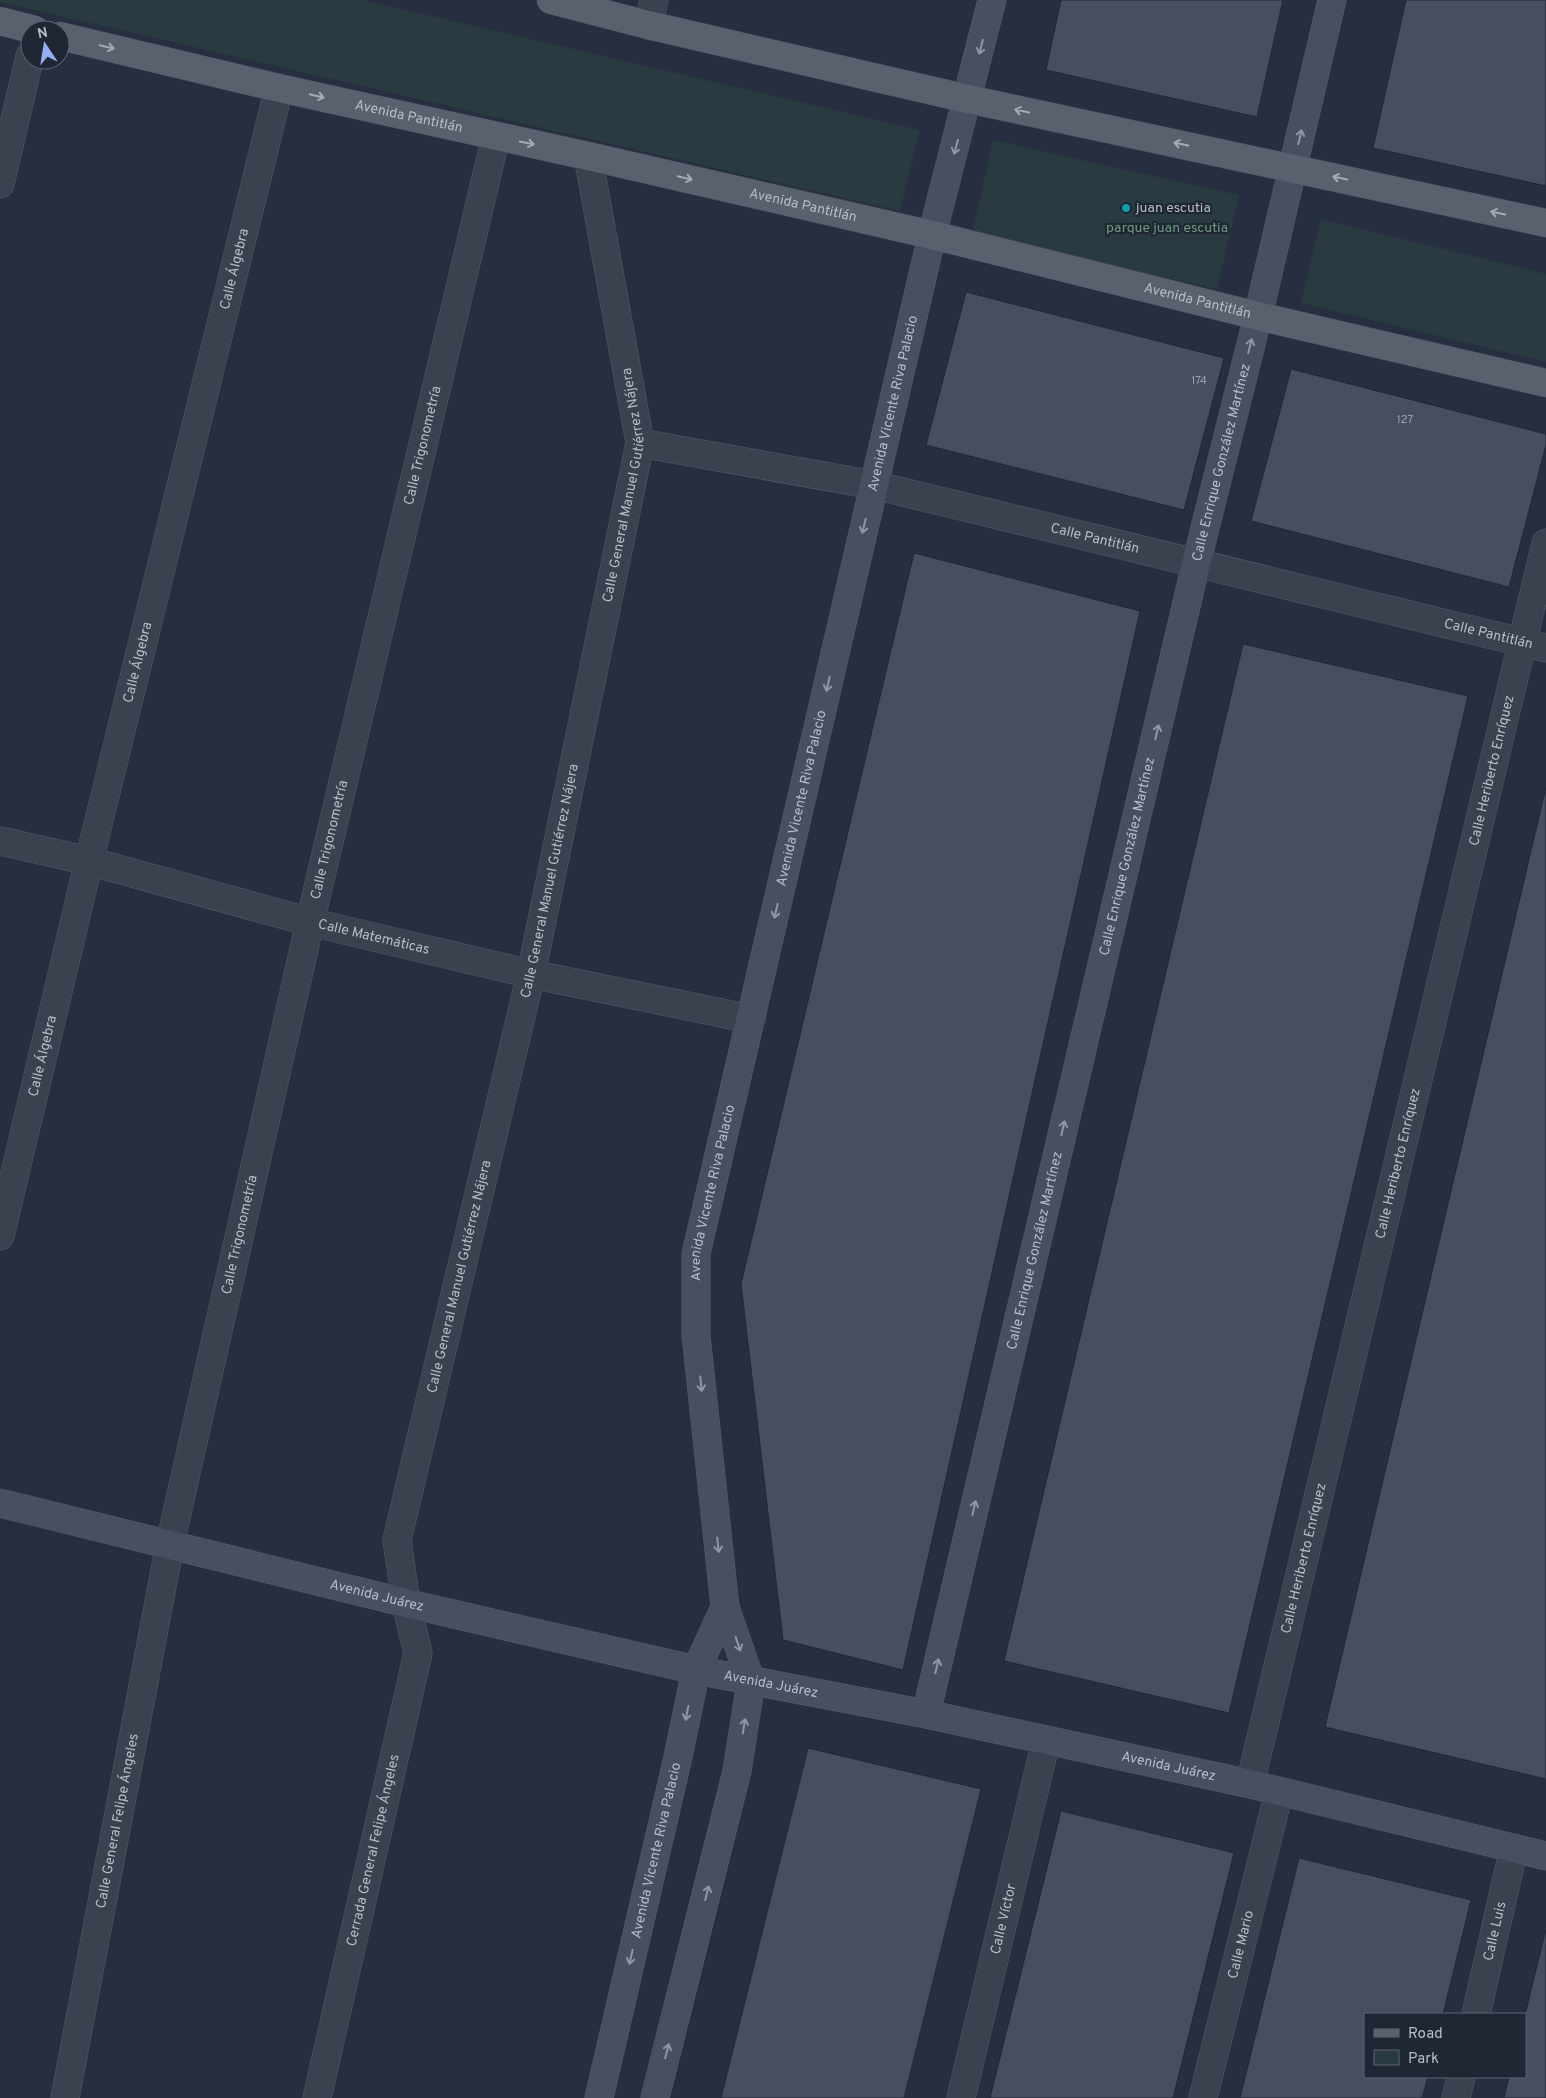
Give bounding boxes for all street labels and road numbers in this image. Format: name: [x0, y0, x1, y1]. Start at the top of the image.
street label: Avenida Pantitlán: [353, 96, 464, 137]
street label: Avenida Pantitlán: [747, 185, 858, 226]
street label: Calle Álgebra: [216, 227, 253, 311]
street label: Avenida Pantitlán: [1142, 279, 1253, 322]
street label: Avenida Vicente Riva Palacio: [864, 314, 922, 493]
street label: Calle Enrique González Martínez: [1189, 362, 1254, 563]
street label: Calle General Manuel Gutiérrez Nájera: [599, 366, 648, 604]
street label: Calle Trigonometría: [400, 384, 445, 507]
street label: Calle Pantitlán: [1049, 520, 1141, 558]
street label: Calle Pantitlán: [1442, 615, 1535, 653]
street label: Calle Álgebra: [120, 620, 156, 705]
street label: Calle Heriberto Enríquez: [1466, 693, 1518, 848]
street label: Avenida Vicente Riva Palacio: [773, 708, 830, 888]
street label: Calle Enrique González Martínez: [1096, 755, 1159, 957]
street label: Calle General Manuel Gutiérrez Nájera: [517, 762, 582, 1000]
street label: Calle Trigonometría: [307, 778, 352, 901]
street label: Calle Matemáticas: [316, 916, 431, 958]
street label: Calle Álgebra: [25, 1014, 61, 1098]
street label: Calle Heriberto Enríquez: [1372, 1086, 1424, 1240]
street label: Avenida Vicente Riva Palacio: [687, 1103, 739, 1281]
street label: Calle Enrique González Martínez: [1003, 1150, 1066, 1351]
street label: Calle General Manuel Gutiérrez Nájera: [424, 1158, 495, 1395]
street label: Calle Trigonometría: [218, 1173, 261, 1296]
street label: Calle Heriberto Enríquez: [1278, 1481, 1330, 1635]
street label: Avenida Juárez: [328, 1576, 425, 1615]
street label: Avenida Juárez: [722, 1667, 820, 1702]
street label: Calle General Felipe Ángeles: [93, 1732, 142, 1910]
street label: Avenida Juárez: [1120, 1748, 1217, 1785]
street label: Cerrada General Felipe Ángeles: [343, 1752, 403, 1948]
street label: Avenida Vicente Riva Palacio: [628, 1761, 685, 1940]
street label: Calle Víctor: [987, 1881, 1020, 1956]
street label: Calle Luis: [1480, 1900, 1510, 1963]
street label: Calle Mario: [1224, 1909, 1258, 1981]

